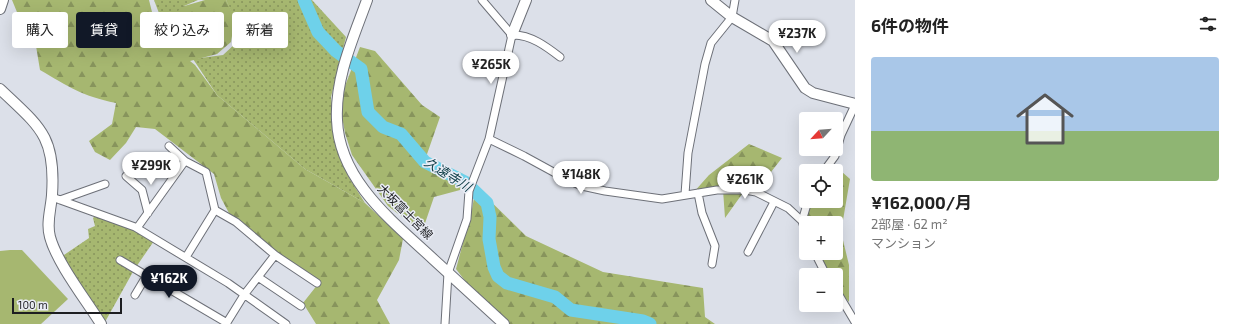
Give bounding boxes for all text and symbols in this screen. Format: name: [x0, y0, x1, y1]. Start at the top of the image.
chip: 購入: [12, 12, 68, 48]
chip: 賃貸: [76, 12, 132, 48]
chip: 絞り込み: [140, 12, 224, 48]
chip: 新着: [232, 12, 288, 48]
icon: filters: [1197, 13, 1219, 35]
text: 6件の物件: [871, 15, 949, 35]
pin: ¥237K: [769, 20, 825, 54]
text: ¥237K: [778, 25, 816, 41]
pin: ¥265K: [463, 51, 519, 85]
text: ¥265K: [471, 56, 511, 72]
icon: home: [1009, 83, 1081, 155]
north arrow: [799, 112, 843, 156]
map controls: [799, 112, 843, 312]
pin: ¥299K: [123, 152, 179, 186]
water label: 久遠寺川: [422, 153, 476, 196]
text: ¥299K: [131, 157, 171, 173]
pin: ¥148K: [553, 161, 609, 195]
button: locate: [799, 164, 843, 208]
text: ¥148K: [562, 166, 600, 182]
pin: ¥261K: [717, 166, 773, 200]
text: ¥261K: [726, 171, 764, 187]
street label: 大坂富士宮線: [375, 181, 436, 242]
text: ¥162,000/月: [871, 192, 972, 212]
button: +: [799, 216, 843, 260]
text: 2部屋 · 62 m²: [871, 216, 948, 232]
text: マンション: [871, 235, 936, 251]
pin: ¥162K: [141, 265, 197, 299]
button: −: [799, 268, 843, 312]
text: ¥162K: [150, 270, 188, 286]
scale bar: [12, 296, 122, 315]
text: 100 m: [18, 298, 48, 311]

